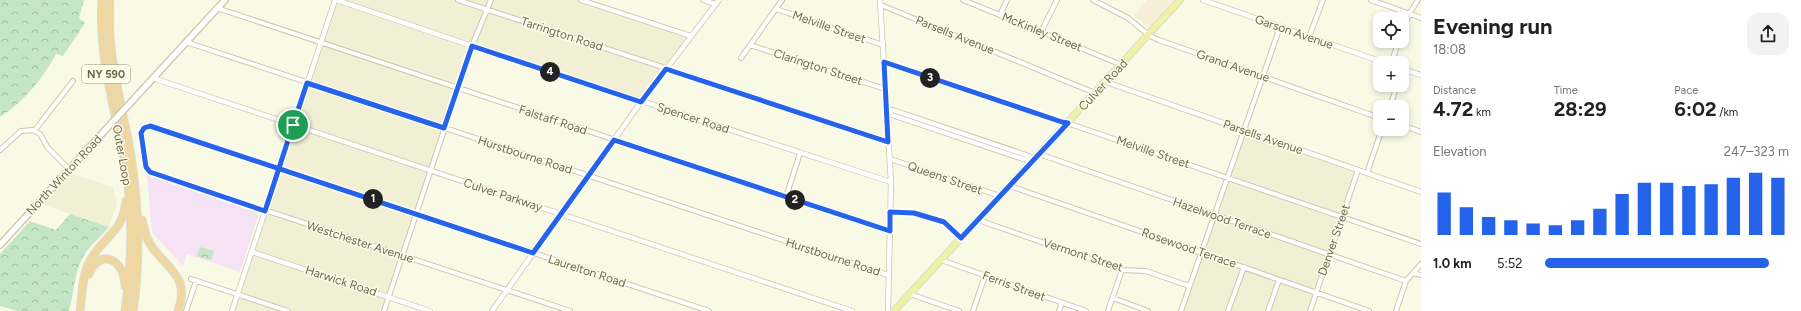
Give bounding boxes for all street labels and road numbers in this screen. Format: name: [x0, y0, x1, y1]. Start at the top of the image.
street label: Melville Street: [790, 8, 868, 46]
street label: McKinley Street: [1000, 10, 1085, 55]
street label: Garson Avenue: [1253, 12, 1336, 52]
street label: Parsells Avenue: [914, 13, 997, 57]
street label: Tarrington Road: [519, 14, 605, 54]
street label: Clarington Street: [772, 46, 865, 88]
street label: Grand Avenue: [1195, 47, 1272, 85]
street label: Culver Road: [1076, 56, 1130, 114]
road number: NY 590: [82, 65, 130, 83]
street label: Spencer Road: [655, 100, 731, 136]
street label: Falstaff Road: [517, 102, 589, 138]
street label: Parsells Avenue: [1221, 117, 1305, 157]
street label: Outer Loop: [110, 124, 134, 186]
street label: North Winton Road: [23, 132, 105, 218]
street label: Hurstbourne Road: [476, 133, 574, 177]
street label: Melville Street: [1114, 133, 1192, 171]
street label: Queens Street: [906, 159, 985, 197]
street label: Culver Parkway: [462, 176, 545, 215]
street label: Hazelwood Terrace: [1171, 195, 1273, 242]
street label: Denver Street: [1315, 202, 1353, 278]
street label: Westchester Avenue: [305, 218, 416, 266]
street label: Rosewood Terrace: [1140, 225, 1239, 271]
street label: Hurstbourne Road: [784, 235, 882, 279]
street label: Vermont Street: [1041, 235, 1125, 275]
street label: Laurelton Road: [546, 252, 628, 290]
street label: Harwick Road: [304, 263, 378, 299]
street label: Ferris Street: [981, 268, 1048, 304]

